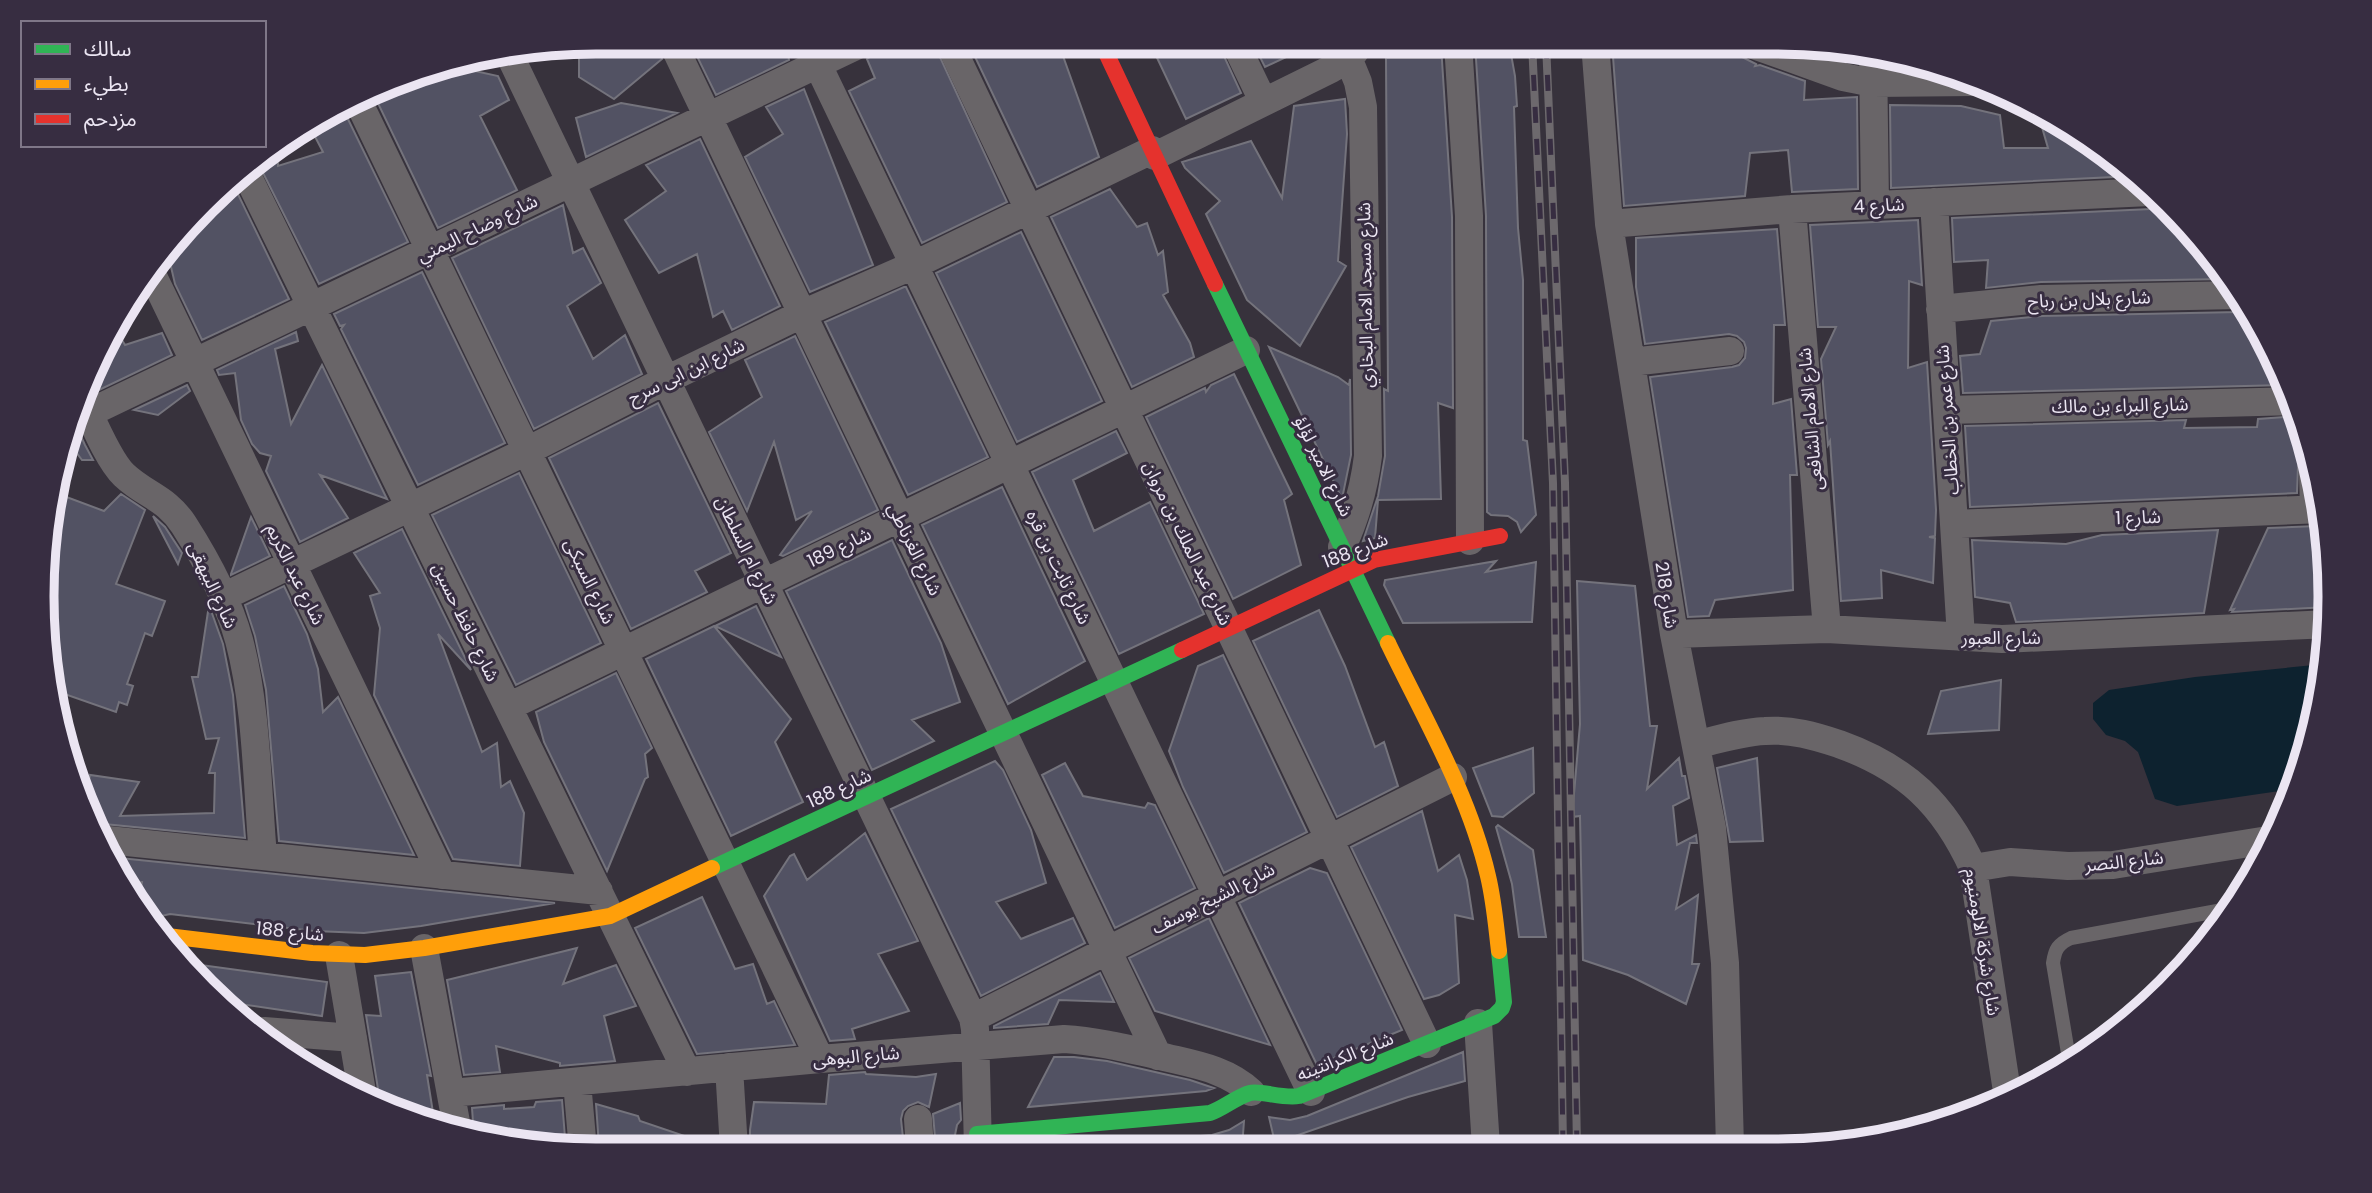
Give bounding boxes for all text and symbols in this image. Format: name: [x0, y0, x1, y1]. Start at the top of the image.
legend: [21, 21, 266, 147]
text: سالك: [84, 34, 131, 63]
text: بطيء: [84, 69, 129, 100]
text: مزدحم: [84, 104, 137, 134]
street label: شارع وضاح اليمني: [413, 188, 542, 270]
street label: شارع 4: [1853, 191, 1905, 221]
street label: شارع مسجد الامام البخاري: [1351, 202, 1381, 388]
street label: شارع بلال بن رباح: [2027, 284, 2151, 316]
street label: شارع ابن ابى سرح: [623, 332, 749, 412]
street label: شارع عمر بن الخطاب: [1929, 344, 1967, 496]
street label: شارع الامام الشافعى: [1791, 346, 1831, 491]
street label: شارع البراء بن مالك: [2051, 391, 2189, 421]
street label: شارع الامير لؤلؤ: [1287, 411, 1359, 521]
street label: شارع عبد الملك بن مروان: [1136, 457, 1239, 630]
street label: شارع ام السلطان: [708, 492, 784, 609]
street label: شارع الغرناطي: [880, 498, 948, 600]
street label: شارع 1: [2115, 504, 2161, 532]
street label: شارع ثابت بن قره: [1019, 506, 1097, 629]
street label: شارع عبد الكريم: [259, 519, 331, 630]
street label: شارع 189: [803, 521, 876, 575]
street label: شارع 188: [1319, 526, 1392, 576]
street label: شارع السبكى: [557, 534, 622, 629]
street label: شارع البيهقى: [180, 538, 244, 633]
street label: شارع حافظ حسين: [425, 558, 506, 686]
street label: شارع 218: [1647, 560, 1685, 631]
street label: شارع العبور: [1960, 625, 2041, 652]
street label: شارع 188: [803, 762, 876, 816]
street label: شارع النصر: [2082, 844, 2165, 880]
street label: شارع الشيخ يوسف: [1147, 856, 1280, 942]
street label: شارع شركة الالومنيوم: [1957, 867, 2007, 1018]
street label: شارع 188: [254, 915, 325, 949]
street label: شارع الكرانتينه: [1293, 1025, 1398, 1089]
street label: شارع البوهى: [812, 1040, 901, 1074]

